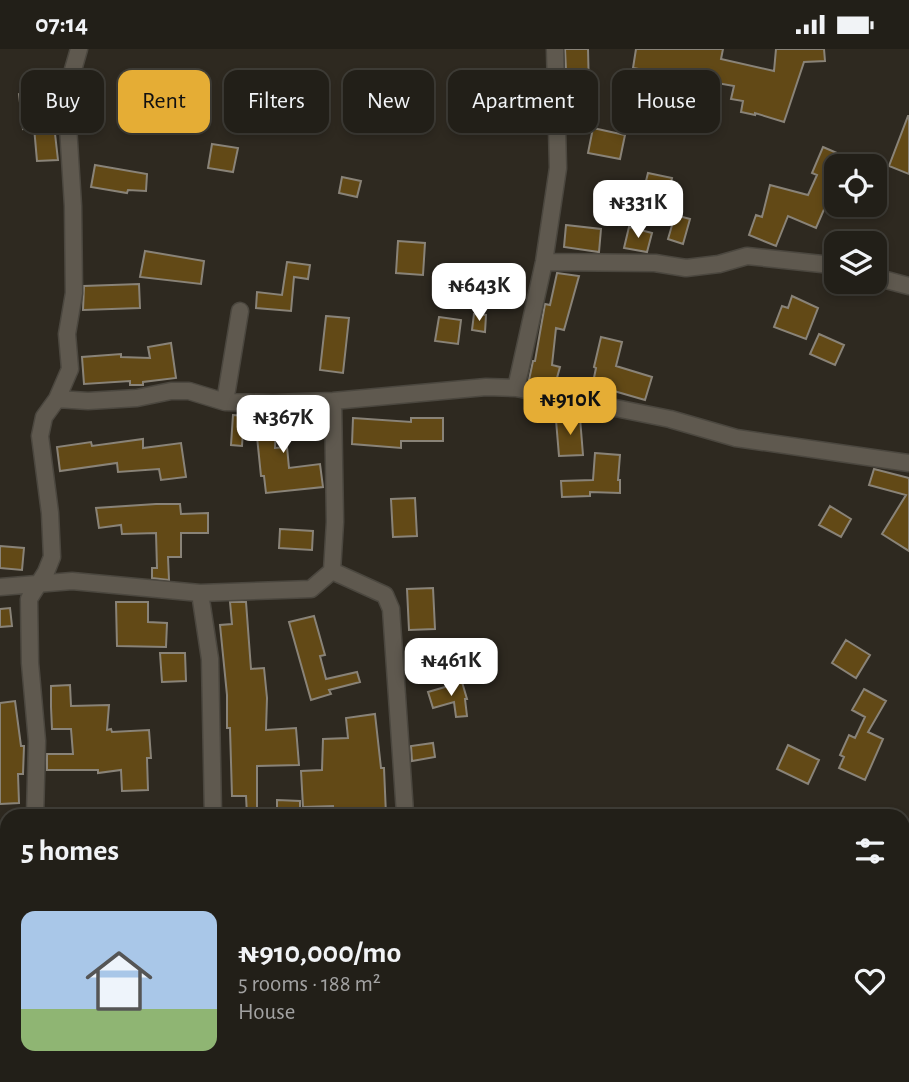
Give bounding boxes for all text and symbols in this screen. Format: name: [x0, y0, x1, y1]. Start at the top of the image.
text: 07:14: [35, 11, 88, 37]
chip: Buy: [21, 70, 104, 133]
chip: Rent: [118, 70, 210, 133]
chip: Filters: [224, 70, 329, 133]
chip: New: [343, 70, 434, 133]
chip: Apartment: [448, 70, 598, 133]
chip: House: [612, 70, 720, 133]
map controls: [824, 154, 887, 294]
button: locate: [824, 154, 887, 217]
pin: ₦331K: [589, 181, 687, 240]
text: ₦331K: [609, 191, 667, 214]
button: layers: [824, 231, 887, 294]
pin: ₦643K: [430, 264, 528, 323]
text: ₦643K: [448, 274, 510, 297]
pin: ₦910K: [521, 377, 619, 437]
text: ₦910K: [539, 388, 601, 411]
pin: ₦367K: [234, 395, 332, 455]
text: ₦367K: [253, 406, 313, 429]
pin: ₦461K: [402, 639, 500, 698]
text: ₦461K: [421, 649, 481, 672]
icon: filters: [851, 832, 889, 870]
text: 5 homes: [21, 836, 119, 866]
text: ₦910,000/mo: [238, 938, 401, 968]
icon: home: [77, 939, 161, 1023]
icon: heart: [851, 962, 889, 1000]
text: 5 rooms · 188 m²: [238, 973, 381, 996]
text: House: [238, 1001, 295, 1024]

